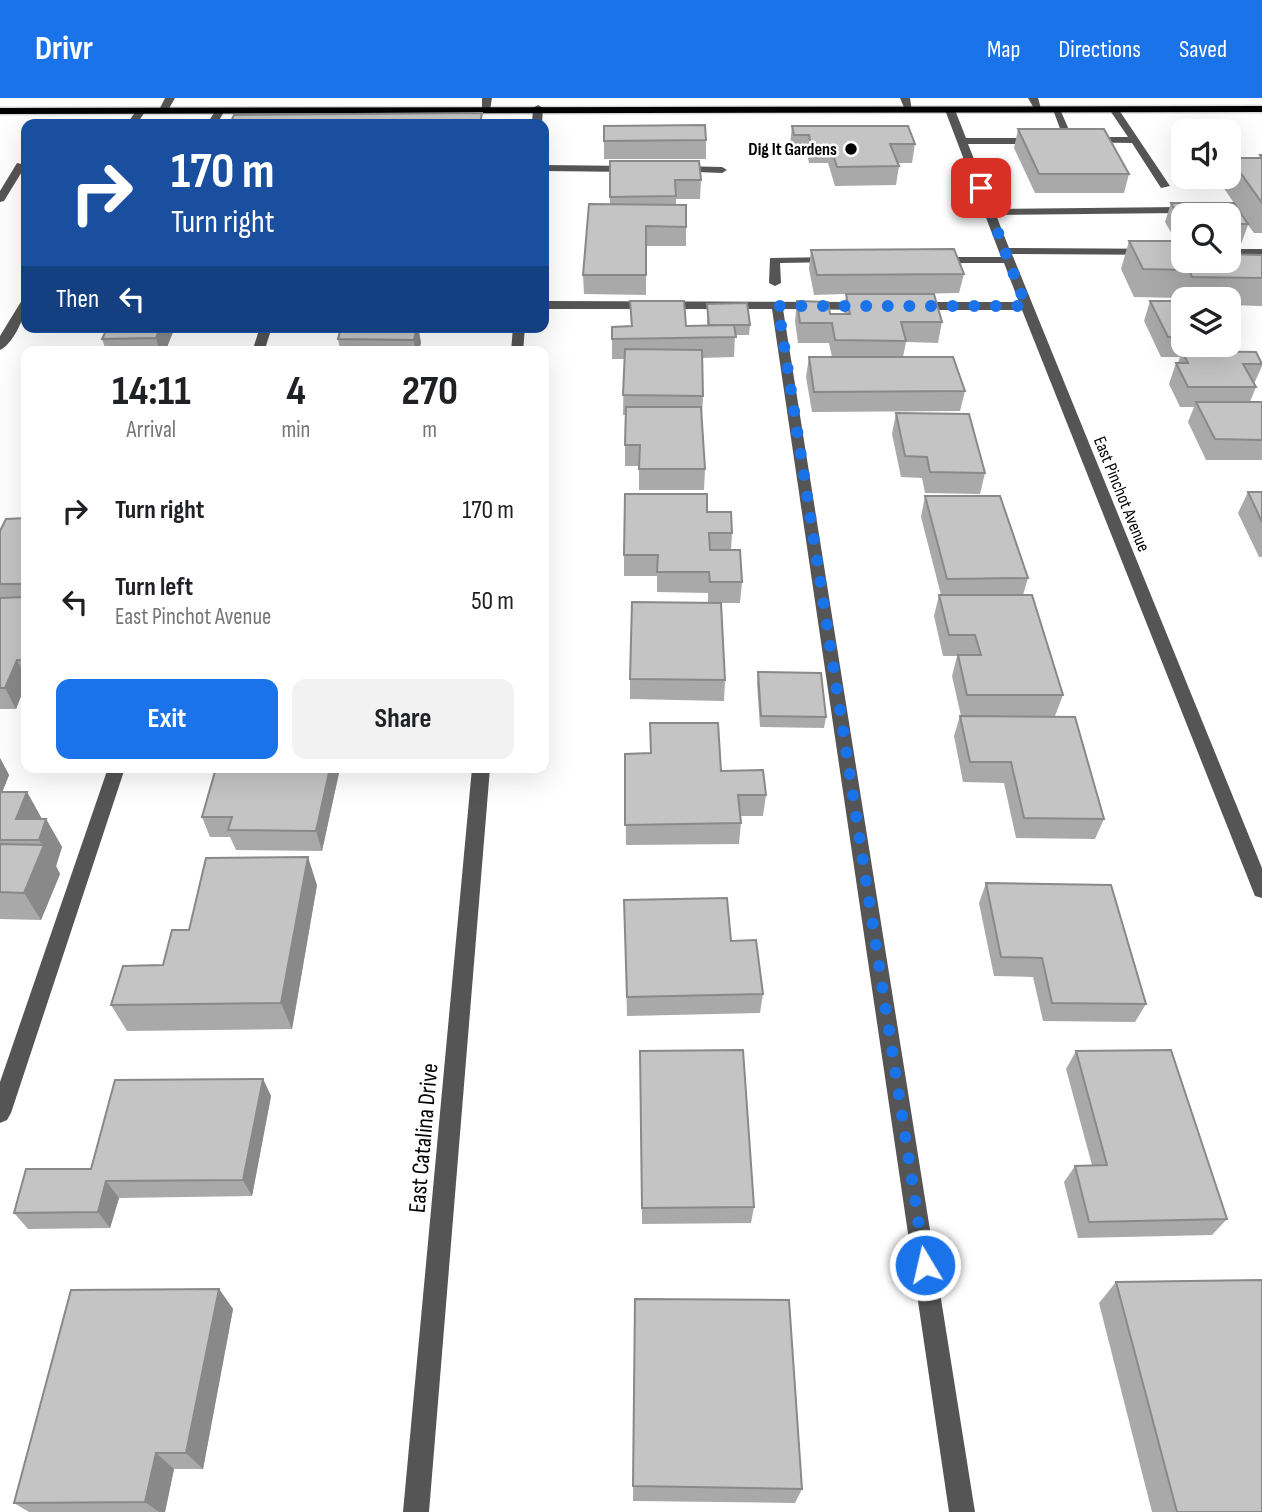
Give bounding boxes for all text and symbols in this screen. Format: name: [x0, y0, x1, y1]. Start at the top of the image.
text: Drivr: [35, 29, 93, 69]
text: Map: [987, 35, 1020, 64]
text: Directions: [1058, 35, 1141, 64]
text: Saved: [1179, 35, 1227, 64]
map controls: [1171, 119, 1241, 357]
button: sound: [1171, 119, 1241, 189]
place label: Dig It Gardens: [748, 139, 837, 160]
marker: Dig It Gardens: [843, 141, 859, 157]
text: 170 m: [171, 143, 275, 202]
icon: right: [56, 147, 147, 238]
pin: [951, 158, 1011, 218]
icon: arrive: [962, 169, 1000, 207]
text: Turn right: [171, 203, 275, 242]
button: search: [1171, 203, 1241, 273]
icon: left: [113, 280, 151, 318]
text: Then: [56, 284, 99, 315]
button: layers: [1171, 287, 1241, 357]
text: 14:11: [112, 366, 191, 417]
text: 4: [286, 366, 306, 417]
text: 270: [401, 366, 458, 417]
text: Arrival: [127, 416, 176, 444]
text: min: [282, 416, 310, 444]
text: m: [422, 416, 437, 444]
street label: East Pinchot Avenue: [1089, 434, 1154, 555]
icon: right: [56, 492, 94, 530]
text: Turn right: [115, 495, 204, 526]
text: 170 m: [462, 495, 514, 526]
text: Turn left: [115, 572, 193, 603]
icon: left: [56, 583, 94, 621]
text: 50 m: [471, 586, 514, 617]
text: East Pinchot Avenue: [115, 603, 271, 631]
button: Exit: [56, 679, 278, 759]
button: Share: [292, 679, 514, 759]
street label: East Catalina Drive: [403, 1062, 444, 1214]
position arrow: [888, 1228, 962, 1302]

